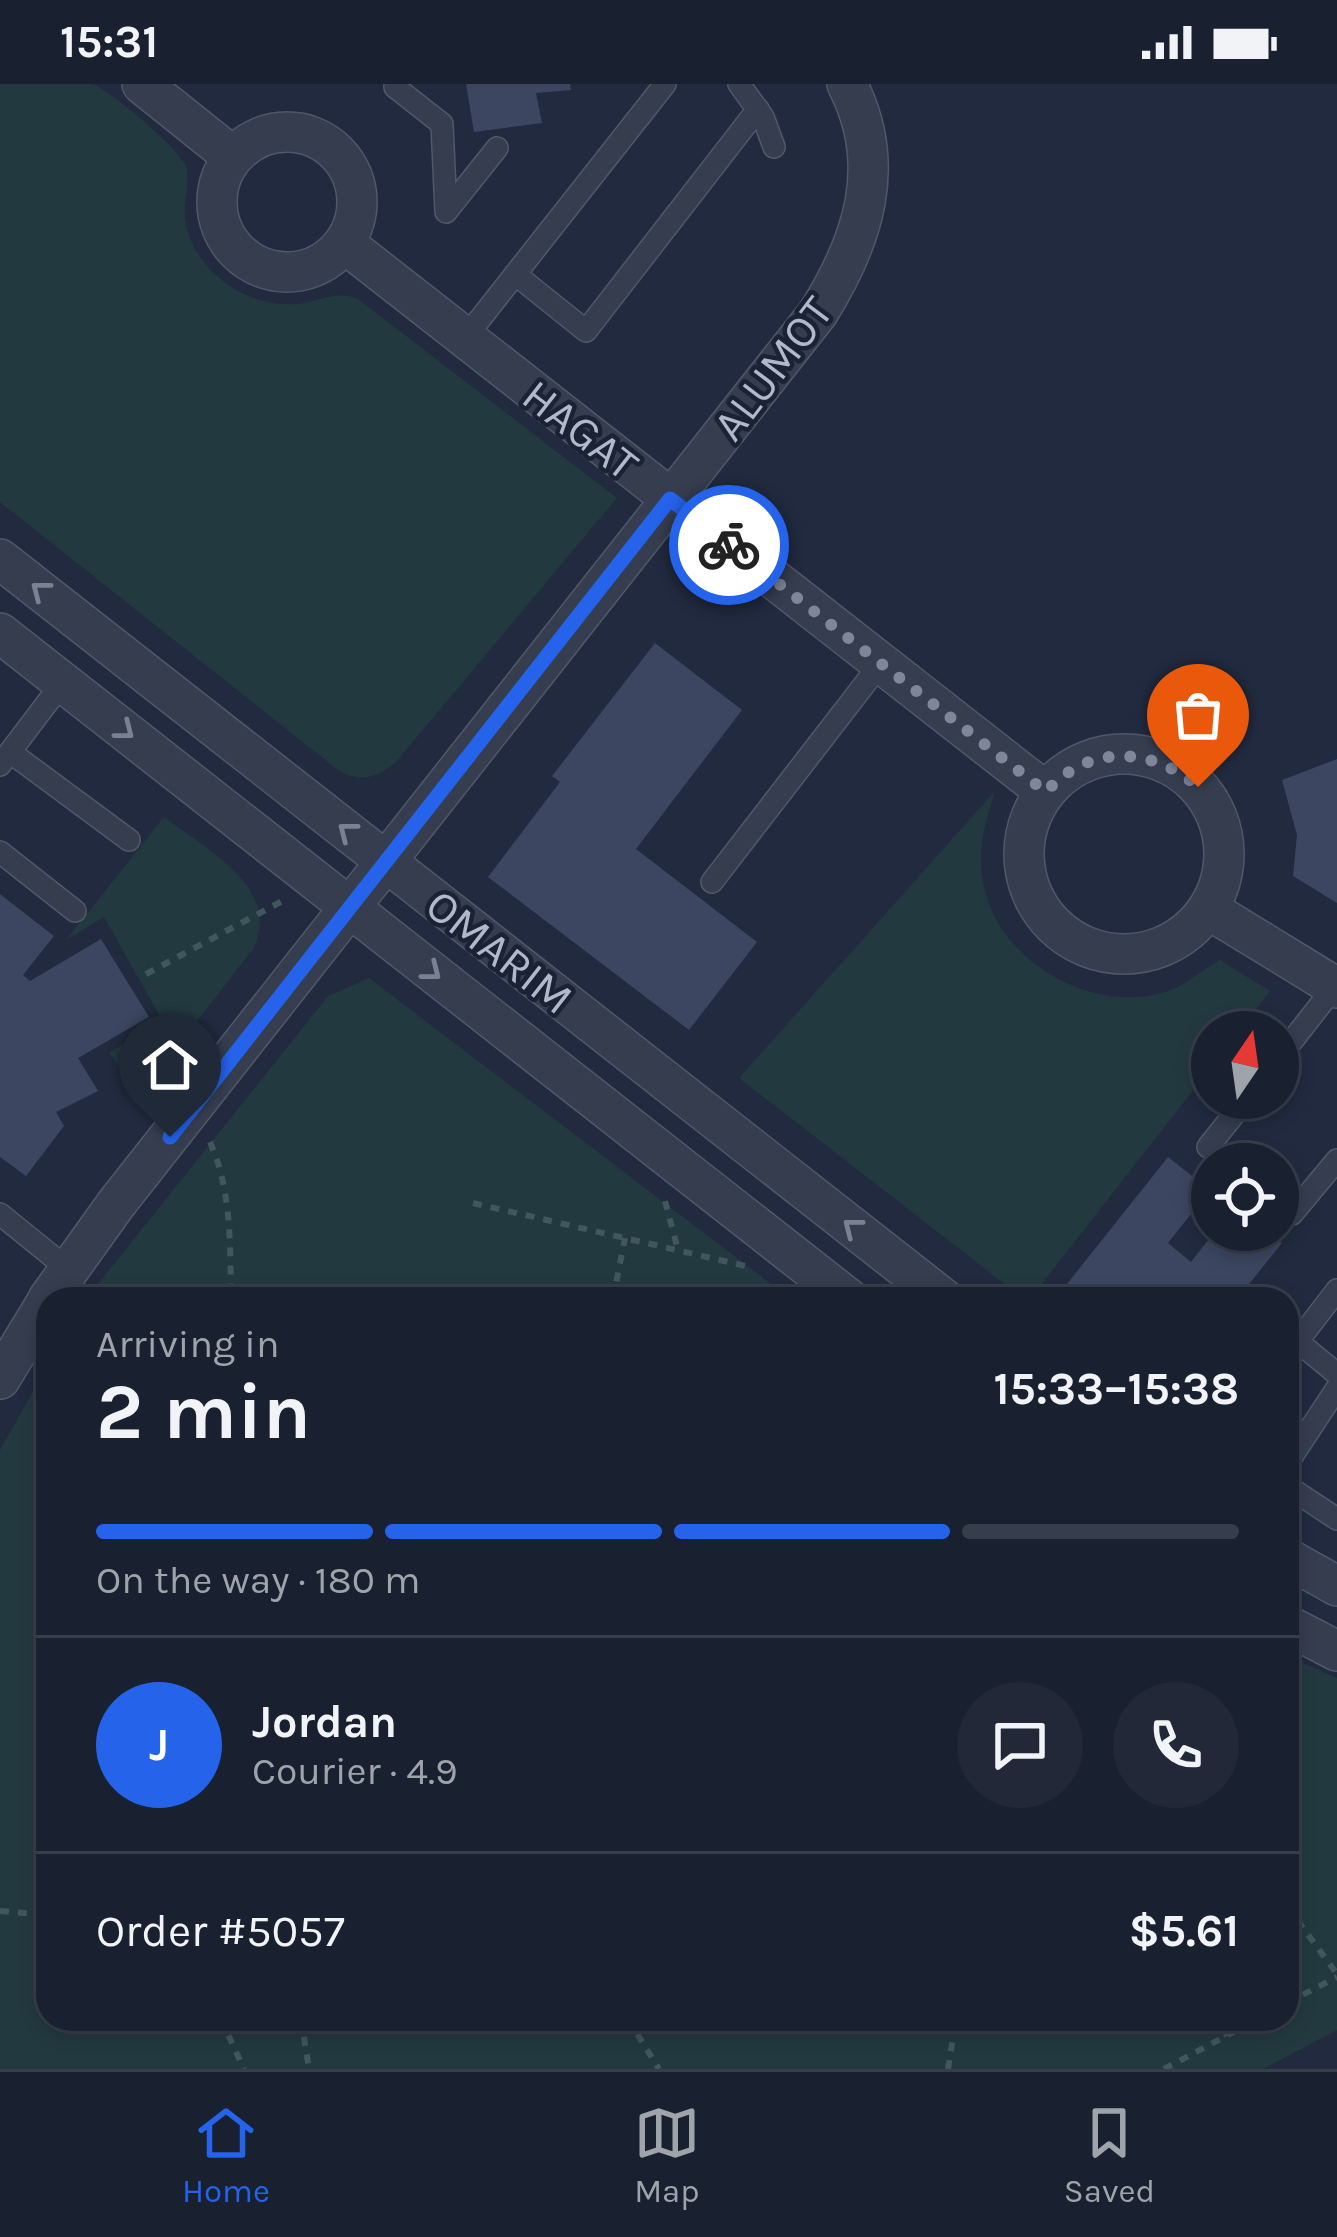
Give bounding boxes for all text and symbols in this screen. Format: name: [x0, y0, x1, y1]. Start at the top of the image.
text: 15:31: [60, 16, 158, 68]
street label: ALUMOT: [702, 286, 844, 451]
street label: HAGAT: [513, 369, 649, 491]
courier: [669, 485, 789, 605]
icon: bike: [696, 512, 762, 578]
one-way arrow: [31, 583, 53, 604]
pin: [1147, 664, 1249, 787]
icon: bag: [1165, 682, 1231, 748]
one-way arrow: [112, 717, 134, 738]
one-way arrow: [338, 824, 360, 845]
street label: OMARIM: [416, 879, 583, 1025]
one-way arrow: [418, 958, 440, 979]
north arrow: [1191, 1011, 1299, 1119]
map controls: [1191, 1011, 1299, 1251]
pin: [119, 1014, 221, 1137]
icon: home: [137, 1032, 203, 1098]
button: locate: [1191, 1143, 1299, 1251]
one-way arrow: [844, 1220, 866, 1241]
text: Arriving in: [96, 1321, 279, 1367]
text: 15:33–15:38: [994, 1363, 1239, 1415]
text: 2 min: [96, 1366, 311, 1458]
text: On the way · 180 m: [96, 1557, 421, 1603]
button: chat: [957, 1682, 1083, 1808]
button: phone: [1113, 1682, 1239, 1808]
text: Jordan: [252, 1696, 397, 1748]
text: J: [149, 1719, 169, 1771]
text: Courier · 4.9: [252, 1748, 458, 1794]
text: Order #5057: [96, 1905, 345, 1957]
text: $5.61: [1129, 1905, 1239, 1957]
tab: Home: [182, 2100, 270, 2210]
tab: Map: [634, 2100, 700, 2210]
tab: Saved: [1064, 2100, 1155, 2210]

